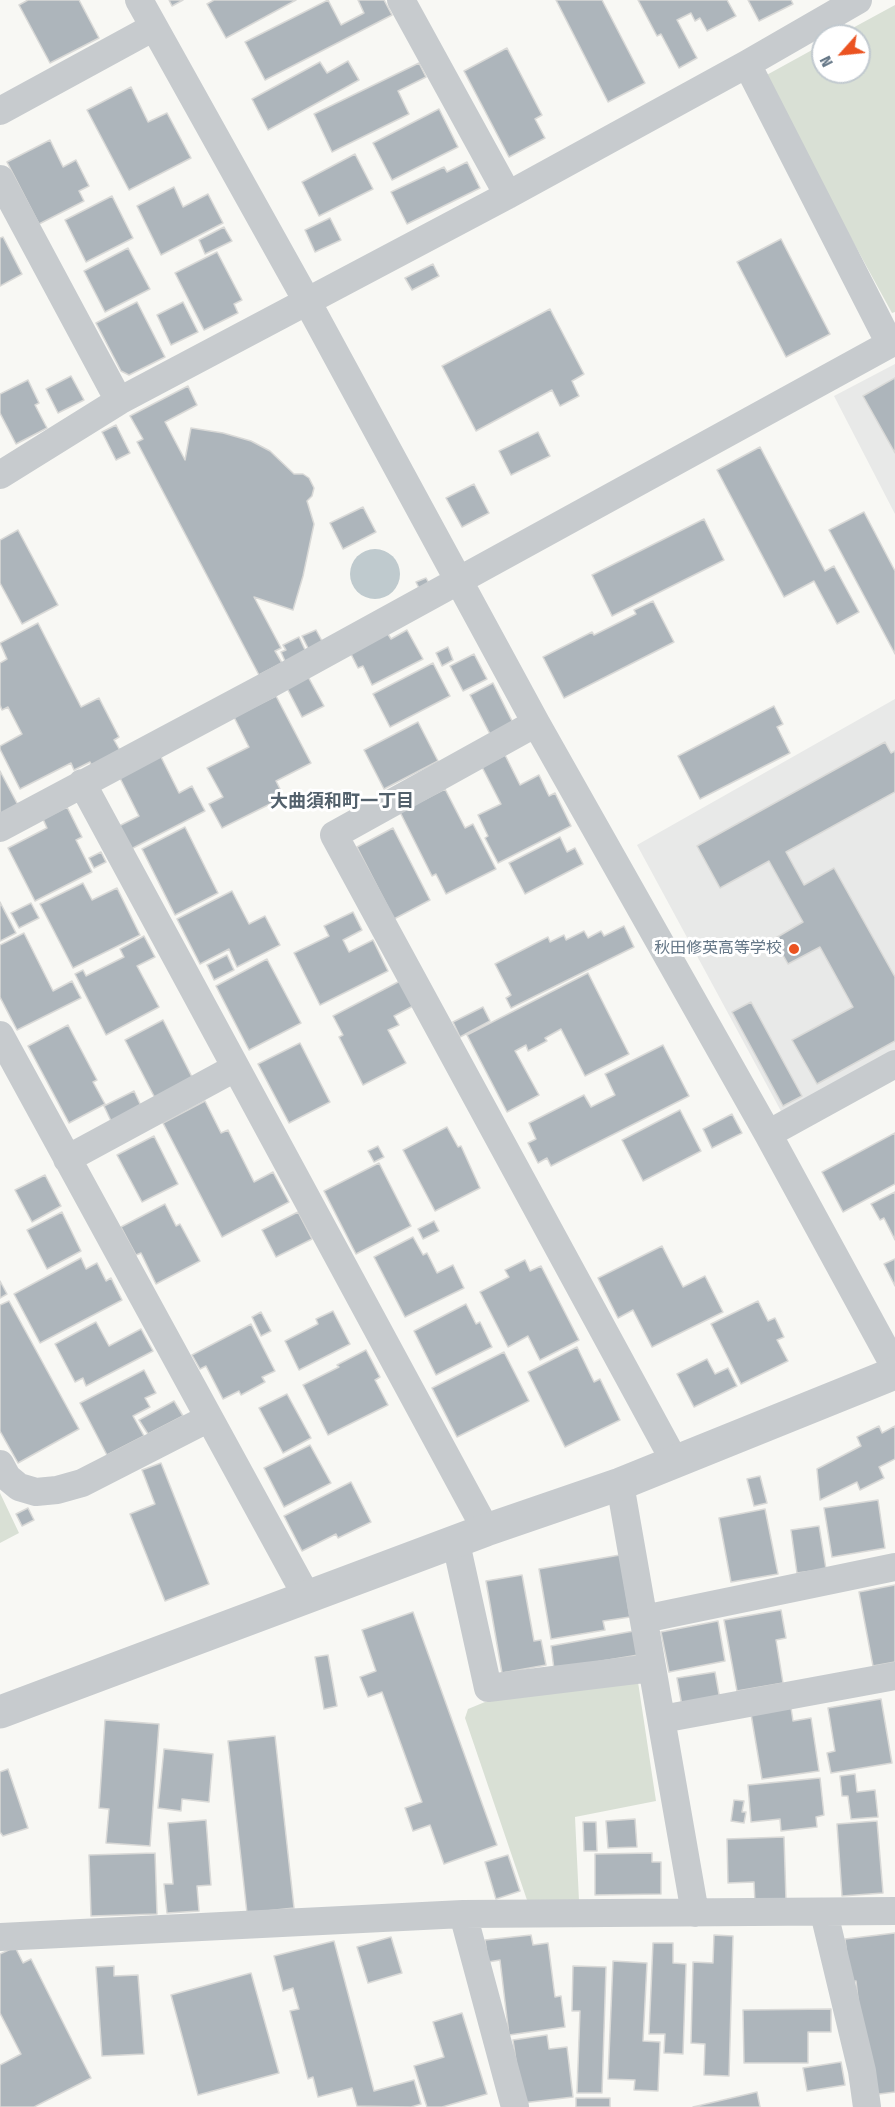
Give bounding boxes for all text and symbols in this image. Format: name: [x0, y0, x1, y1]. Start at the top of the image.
north arrow: [811, 24, 871, 84]
text: N: [816, 53, 837, 70]
district label: 大曲須和町一丁目: [270, 791, 414, 813]
place label: 秋田修英高等学校: [654, 939, 782, 959]
marker: 秋田修英高等学校: [787, 942, 801, 956]

